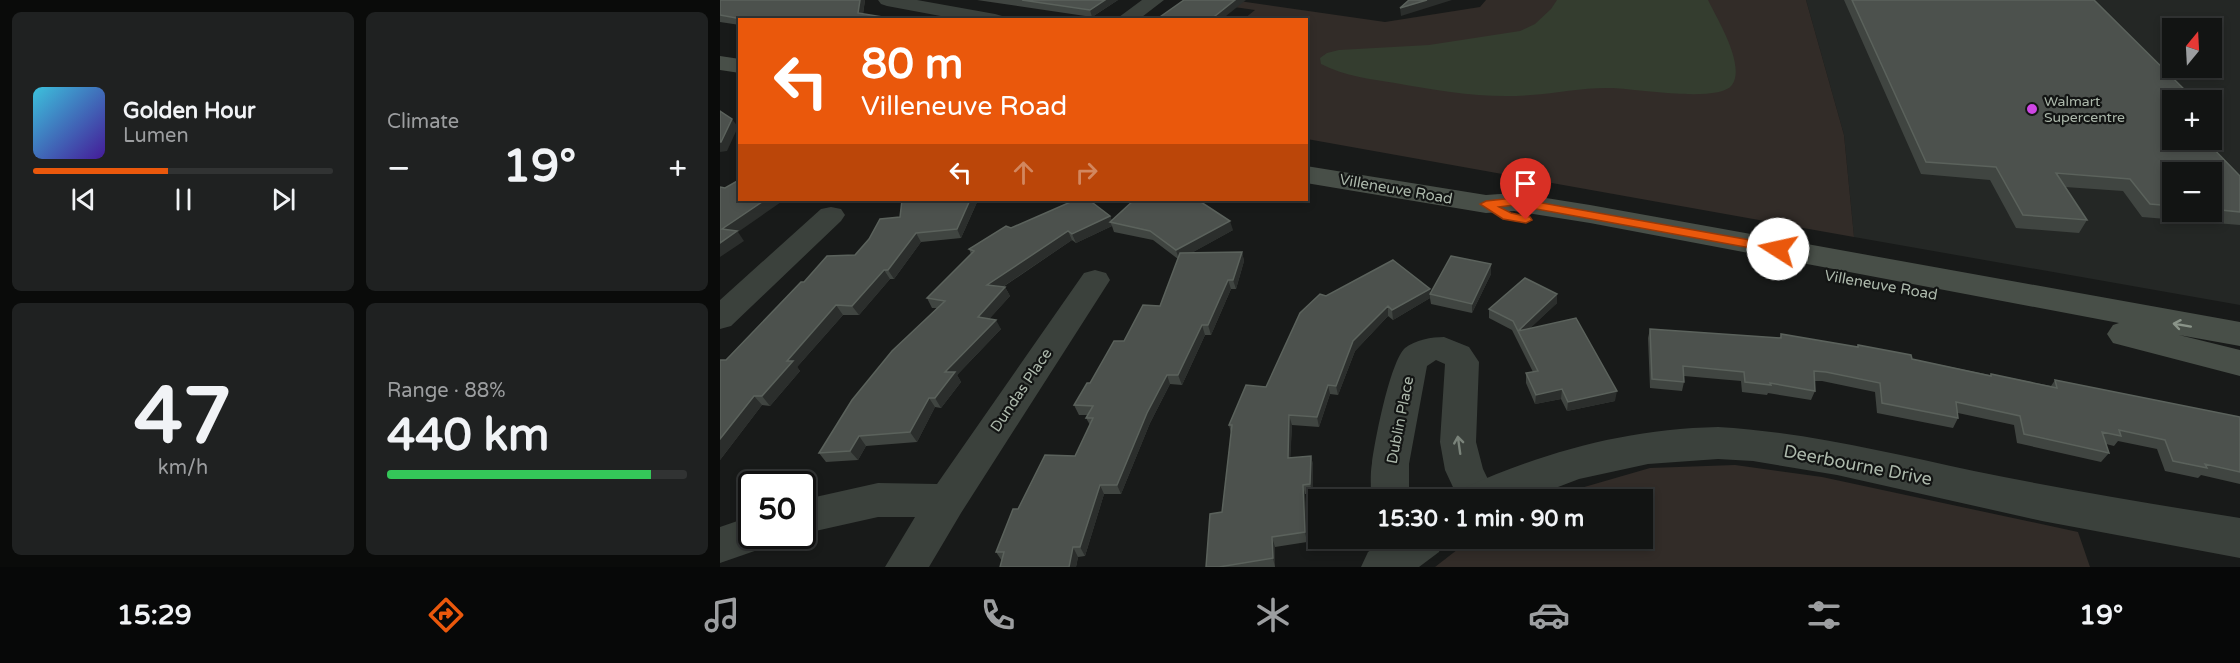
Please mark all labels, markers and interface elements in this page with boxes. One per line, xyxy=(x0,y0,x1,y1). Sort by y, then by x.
north arrow xyxy=(2162,18,2222,78)
map controls xyxy=(2162,18,2222,222)
text: 80 m xyxy=(861,39,963,90)
icon: left xyxy=(762,42,840,120)
text: Villeneuve Road xyxy=(861,90,1067,123)
button: + xyxy=(2162,90,2222,150)
place label: Walmart Supercentre xyxy=(2044,93,2125,126)
text: Golden Hour xyxy=(123,98,255,124)
marker: Walmart Supercentre xyxy=(2025,102,2039,116)
text: Climate xyxy=(387,110,459,134)
text: Lumen xyxy=(123,124,189,148)
text: 19° xyxy=(503,140,576,194)
text: − xyxy=(387,149,411,188)
text: + xyxy=(668,149,687,188)
icon: left xyxy=(944,156,977,189)
icon: ahead xyxy=(1007,156,1040,189)
icon: right xyxy=(1070,156,1103,189)
pin xyxy=(1500,158,1551,220)
button: − xyxy=(2162,162,2222,222)
icon: arrive xyxy=(1509,167,1542,200)
street label: Villeneuve Road xyxy=(1338,170,1454,208)
icon: previous xyxy=(67,183,100,216)
icon: pause xyxy=(167,183,200,216)
icon: next xyxy=(267,183,300,216)
position arrow xyxy=(1746,217,1810,281)
street label: Villeneuve Road xyxy=(1823,266,1939,304)
one-way arrow xyxy=(2173,319,2193,330)
street label: Dundas Place xyxy=(986,345,1056,435)
text: 47 xyxy=(134,370,232,464)
street label: Dublin Place xyxy=(1383,375,1417,465)
text: Range · 88% xyxy=(387,379,506,403)
text: 440 km xyxy=(387,409,549,463)
one-way arrow xyxy=(1454,436,1465,455)
street label: Deerbourne Drive xyxy=(1782,440,1934,490)
text: km/h xyxy=(158,456,208,480)
speed limit sign: 50 xyxy=(738,471,816,549)
text: 15:30 · 1 min · 90 m xyxy=(1377,506,1584,532)
icon: directions xyxy=(425,594,467,636)
icon: music xyxy=(701,594,743,636)
icon: phone xyxy=(977,594,1019,636)
icon: climate xyxy=(1252,594,1294,636)
icon: car xyxy=(1528,594,1570,636)
icon: filters xyxy=(1803,594,1845,636)
text: 15:29 xyxy=(117,599,192,632)
text: 19° xyxy=(2079,599,2123,632)

